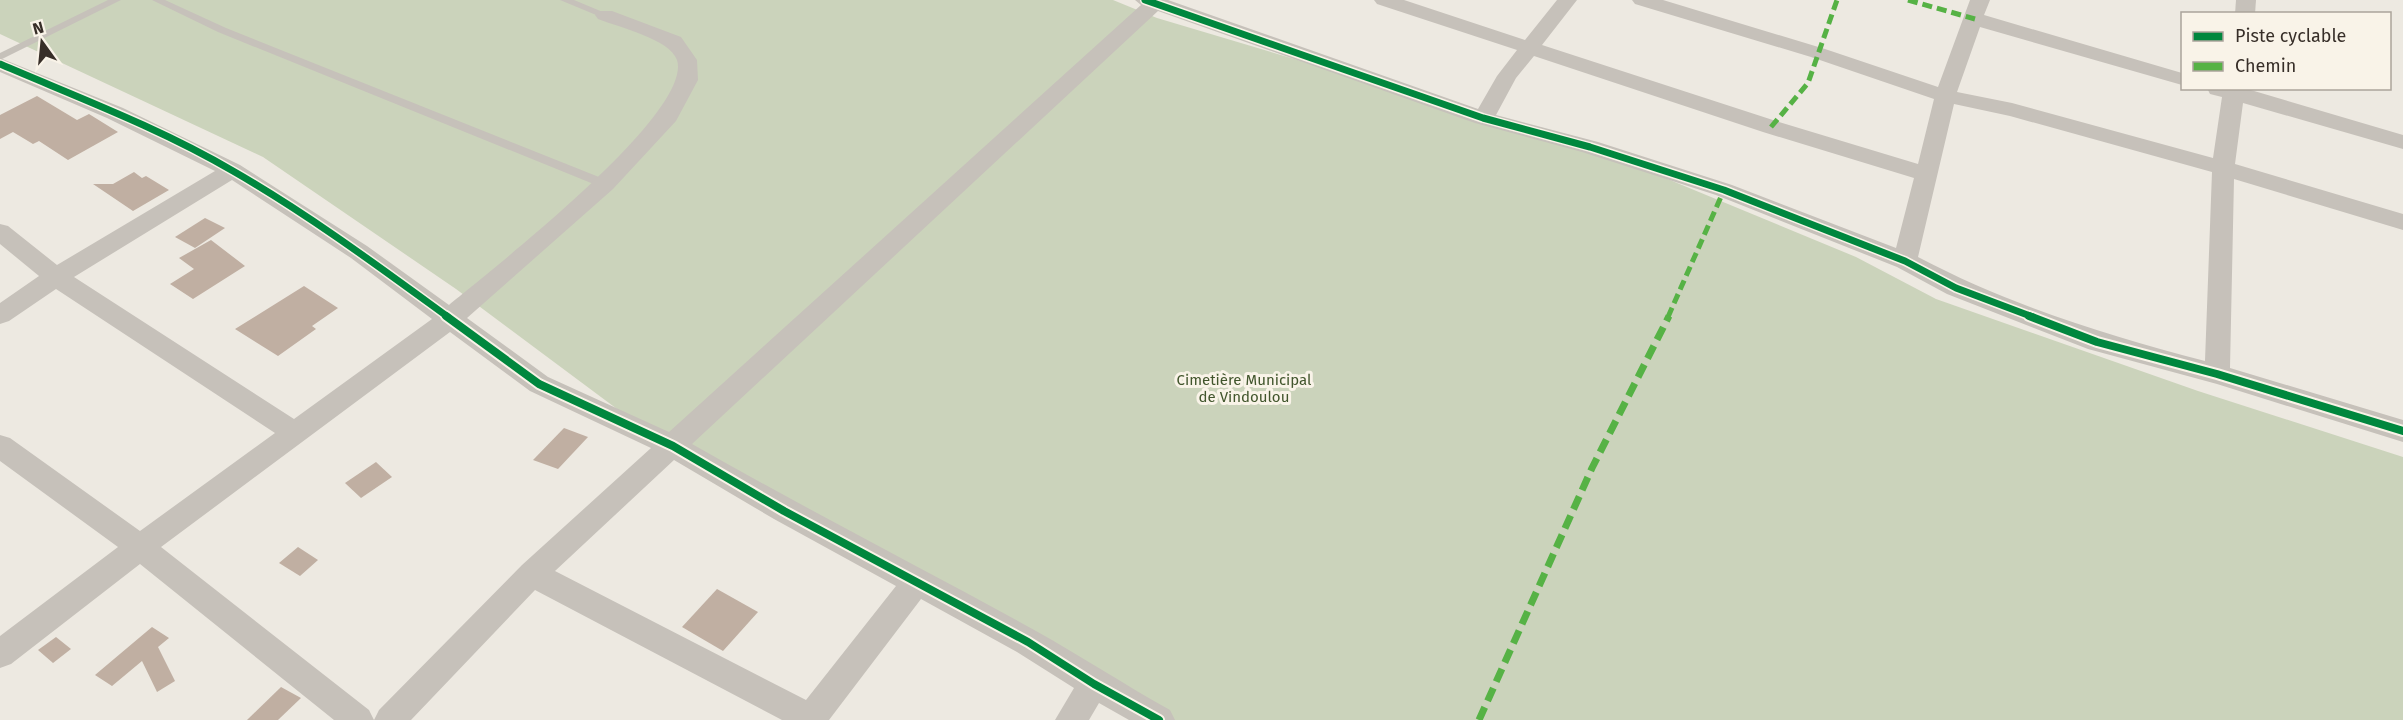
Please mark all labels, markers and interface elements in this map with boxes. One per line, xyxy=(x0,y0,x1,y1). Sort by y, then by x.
north arrow xyxy=(12,12,72,72)
legend xyxy=(2181,12,2391,90)
text: N xyxy=(31,17,46,39)
text: Piste cyclable xyxy=(2235,25,2346,47)
text: Chemin xyxy=(2235,55,2296,77)
park label: Cimetière Municipal de Vindoulou xyxy=(1177,371,1312,406)

